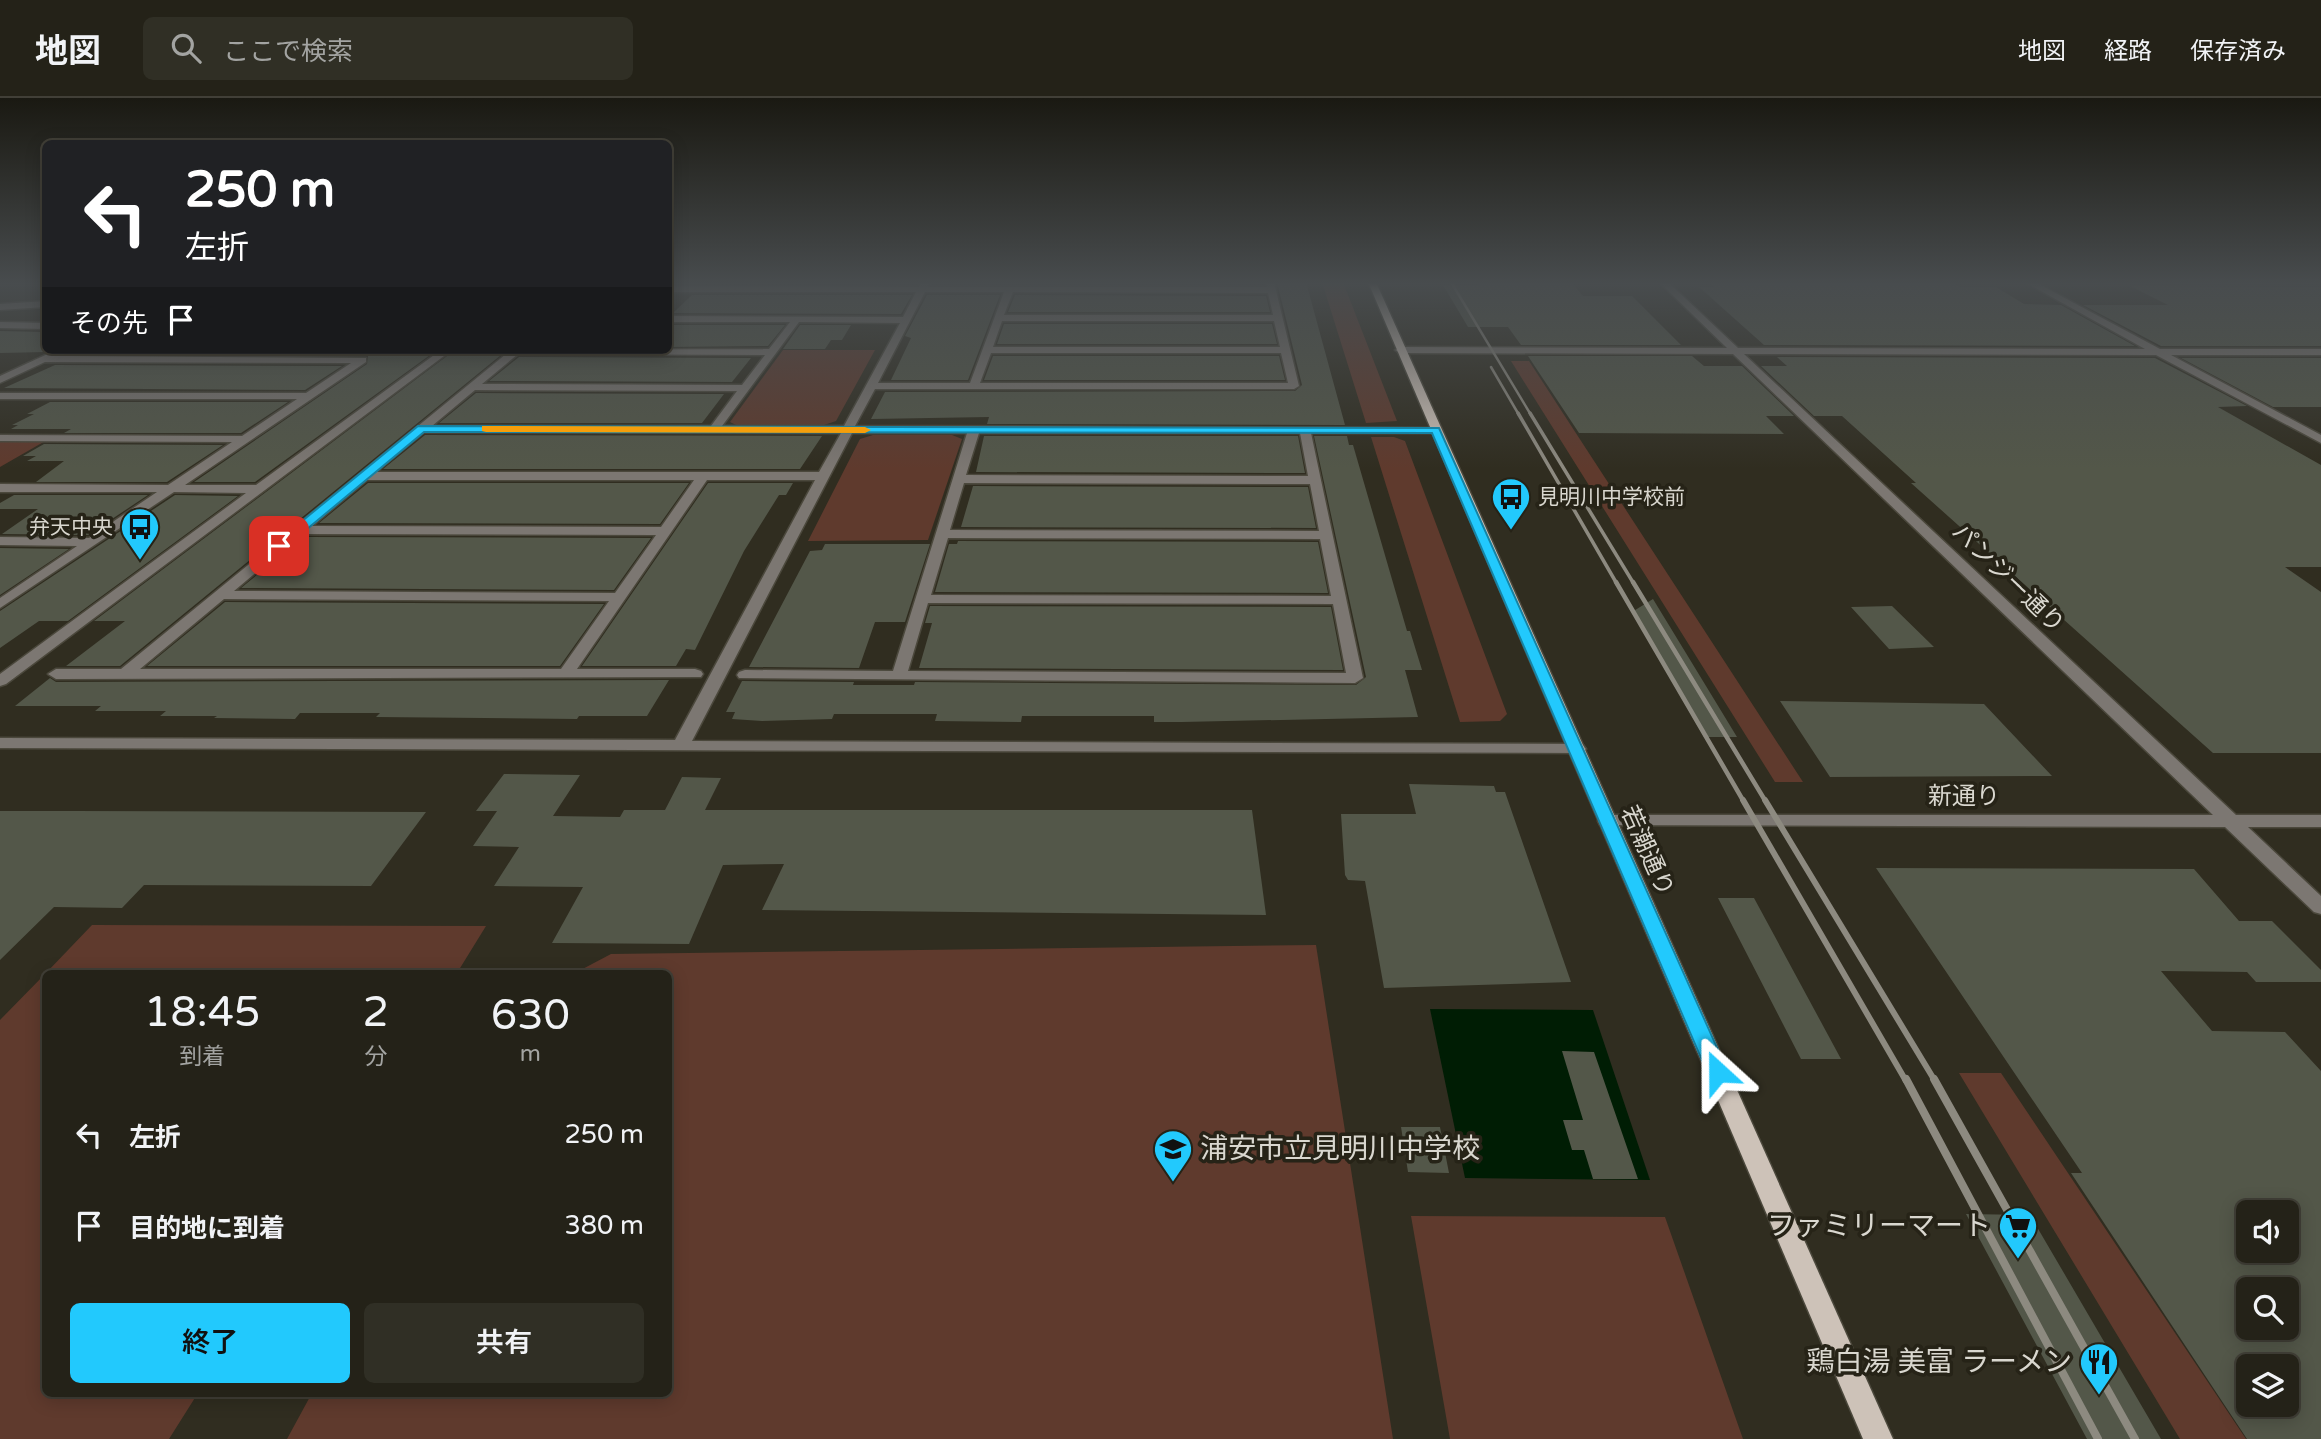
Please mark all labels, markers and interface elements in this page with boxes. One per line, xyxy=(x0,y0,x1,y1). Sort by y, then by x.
search box xyxy=(143,17,633,80)
icon: search xyxy=(167,29,205,67)
text: 地図 xyxy=(35,32,101,71)
text: ここで検索 xyxy=(223,36,353,67)
text: 地図 xyxy=(2018,37,2066,66)
text: 経路 xyxy=(2104,37,2152,66)
text: 保存済み xyxy=(2190,37,2286,66)
text: 250 m xyxy=(185,161,335,220)
icon: left xyxy=(70,168,161,259)
text: 左折 xyxy=(185,229,249,267)
icon: arrive xyxy=(162,301,200,339)
text: その先 xyxy=(70,308,148,339)
bus stop icon: 見明川中学校前 xyxy=(1490,476,1532,531)
place label: 見明川中学校前 xyxy=(1538,485,1685,510)
bus stop icon: 弁天中央 xyxy=(119,506,161,561)
place label: 弁天中央 xyxy=(29,515,113,540)
pin xyxy=(249,516,309,576)
street label: パンジー通り xyxy=(1946,517,2070,639)
icon: arrive xyxy=(260,527,298,565)
street label: 新通り xyxy=(1928,782,2000,811)
street label: 若潮通り xyxy=(1614,801,1680,901)
text: 18:45 xyxy=(144,987,260,1038)
text: 2 xyxy=(362,987,389,1038)
text: 630 xyxy=(491,990,570,1041)
position arrow xyxy=(1681,1035,1755,1109)
text: m xyxy=(520,1040,541,1068)
text: 到着 xyxy=(179,1043,225,1071)
text: 分 xyxy=(364,1043,387,1071)
icon: left xyxy=(70,1116,108,1154)
text: 250 m xyxy=(564,1119,644,1150)
text: 左折 xyxy=(129,1122,181,1153)
school or university icon: 浦安市立見明川中学校 xyxy=(1152,1128,1194,1183)
place label: 浦安市立見明川中学校 xyxy=(1200,1132,1480,1166)
map controls xyxy=(2236,1200,2299,1417)
button: sound xyxy=(2236,1200,2299,1263)
supermarket icon: ファミリーマート xyxy=(1997,1205,2039,1260)
icon: arrive xyxy=(70,1207,108,1245)
place label: ファミリーマート xyxy=(1767,1209,1991,1243)
text: 380 m xyxy=(564,1210,644,1241)
text: 目的地に到着 xyxy=(129,1213,285,1244)
button: search xyxy=(2236,1277,2299,1340)
button: 終了 xyxy=(70,1303,350,1383)
button: 共有 xyxy=(364,1303,644,1383)
restaurant icon: 鶏白湯 美富 ラーメン xyxy=(2078,1341,2120,1396)
place label: 鶏白湯 美富 ラーメン xyxy=(1807,1345,2072,1379)
button: layers xyxy=(2236,1354,2299,1417)

